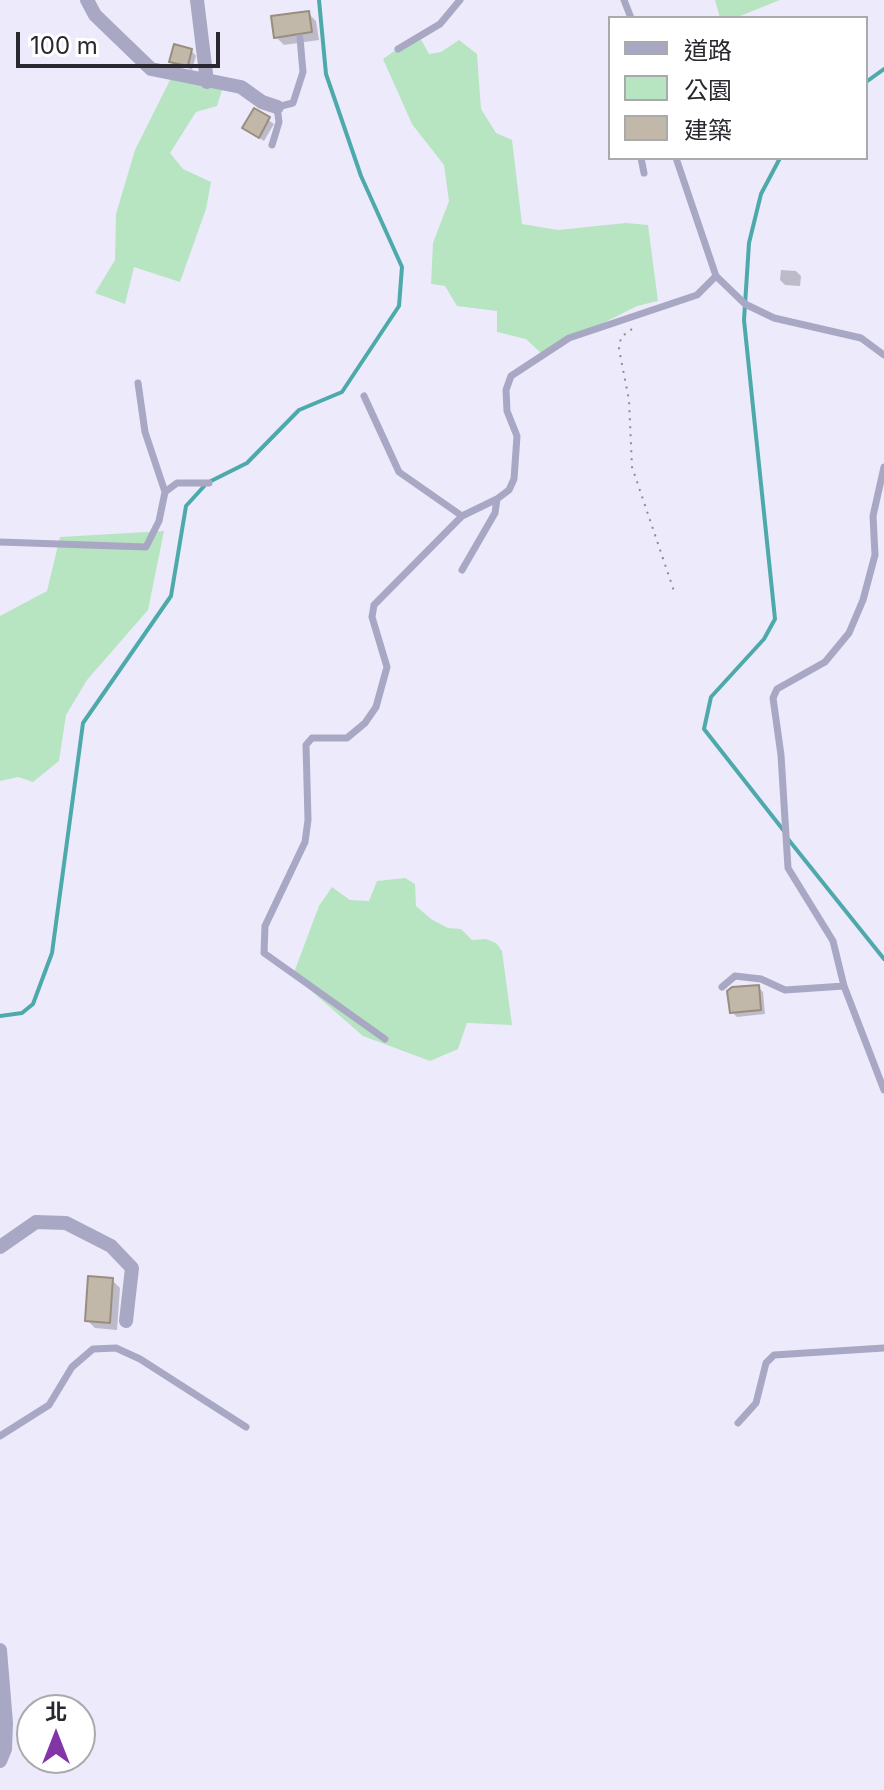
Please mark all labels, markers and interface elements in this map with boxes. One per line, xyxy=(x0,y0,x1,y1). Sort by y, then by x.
scale bar xyxy=(20,16,224,66)
legend xyxy=(608,16,868,160)
text: 100 m xyxy=(30,31,98,60)
text: 道路 xyxy=(684,36,732,65)
text: 公園 xyxy=(684,76,732,105)
text: 建築 xyxy=(684,116,732,145)
north arrow xyxy=(16,1694,96,1774)
text: 北 xyxy=(45,1699,67,1725)

